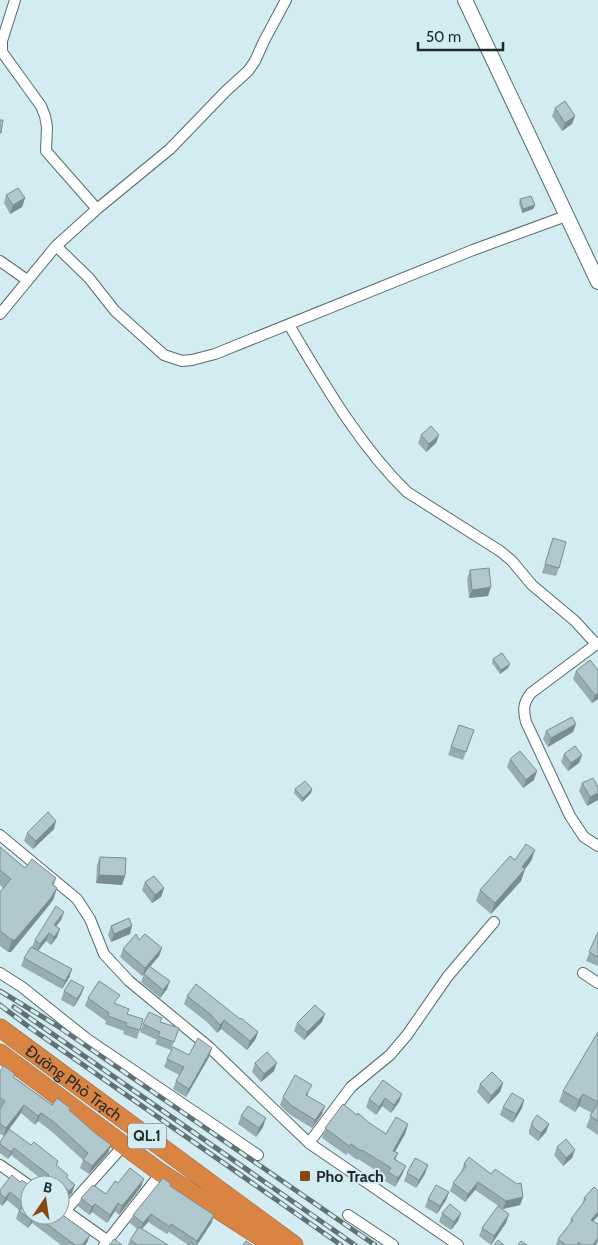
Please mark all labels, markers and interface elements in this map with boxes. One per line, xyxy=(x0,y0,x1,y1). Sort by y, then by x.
scale bar xyxy=(418,20,503,52)
text: 50 m xyxy=(426,28,461,46)
street label: Đường Phò Trạch xyxy=(22,1041,126,1125)
road number: QL.1 xyxy=(128,1124,166,1148)
place label: Pho Trach xyxy=(316,1167,384,1186)
marker: Pho Trach xyxy=(298,1169,312,1183)
north arrow xyxy=(20,1175,70,1225)
text: B xyxy=(42,1178,54,1197)

